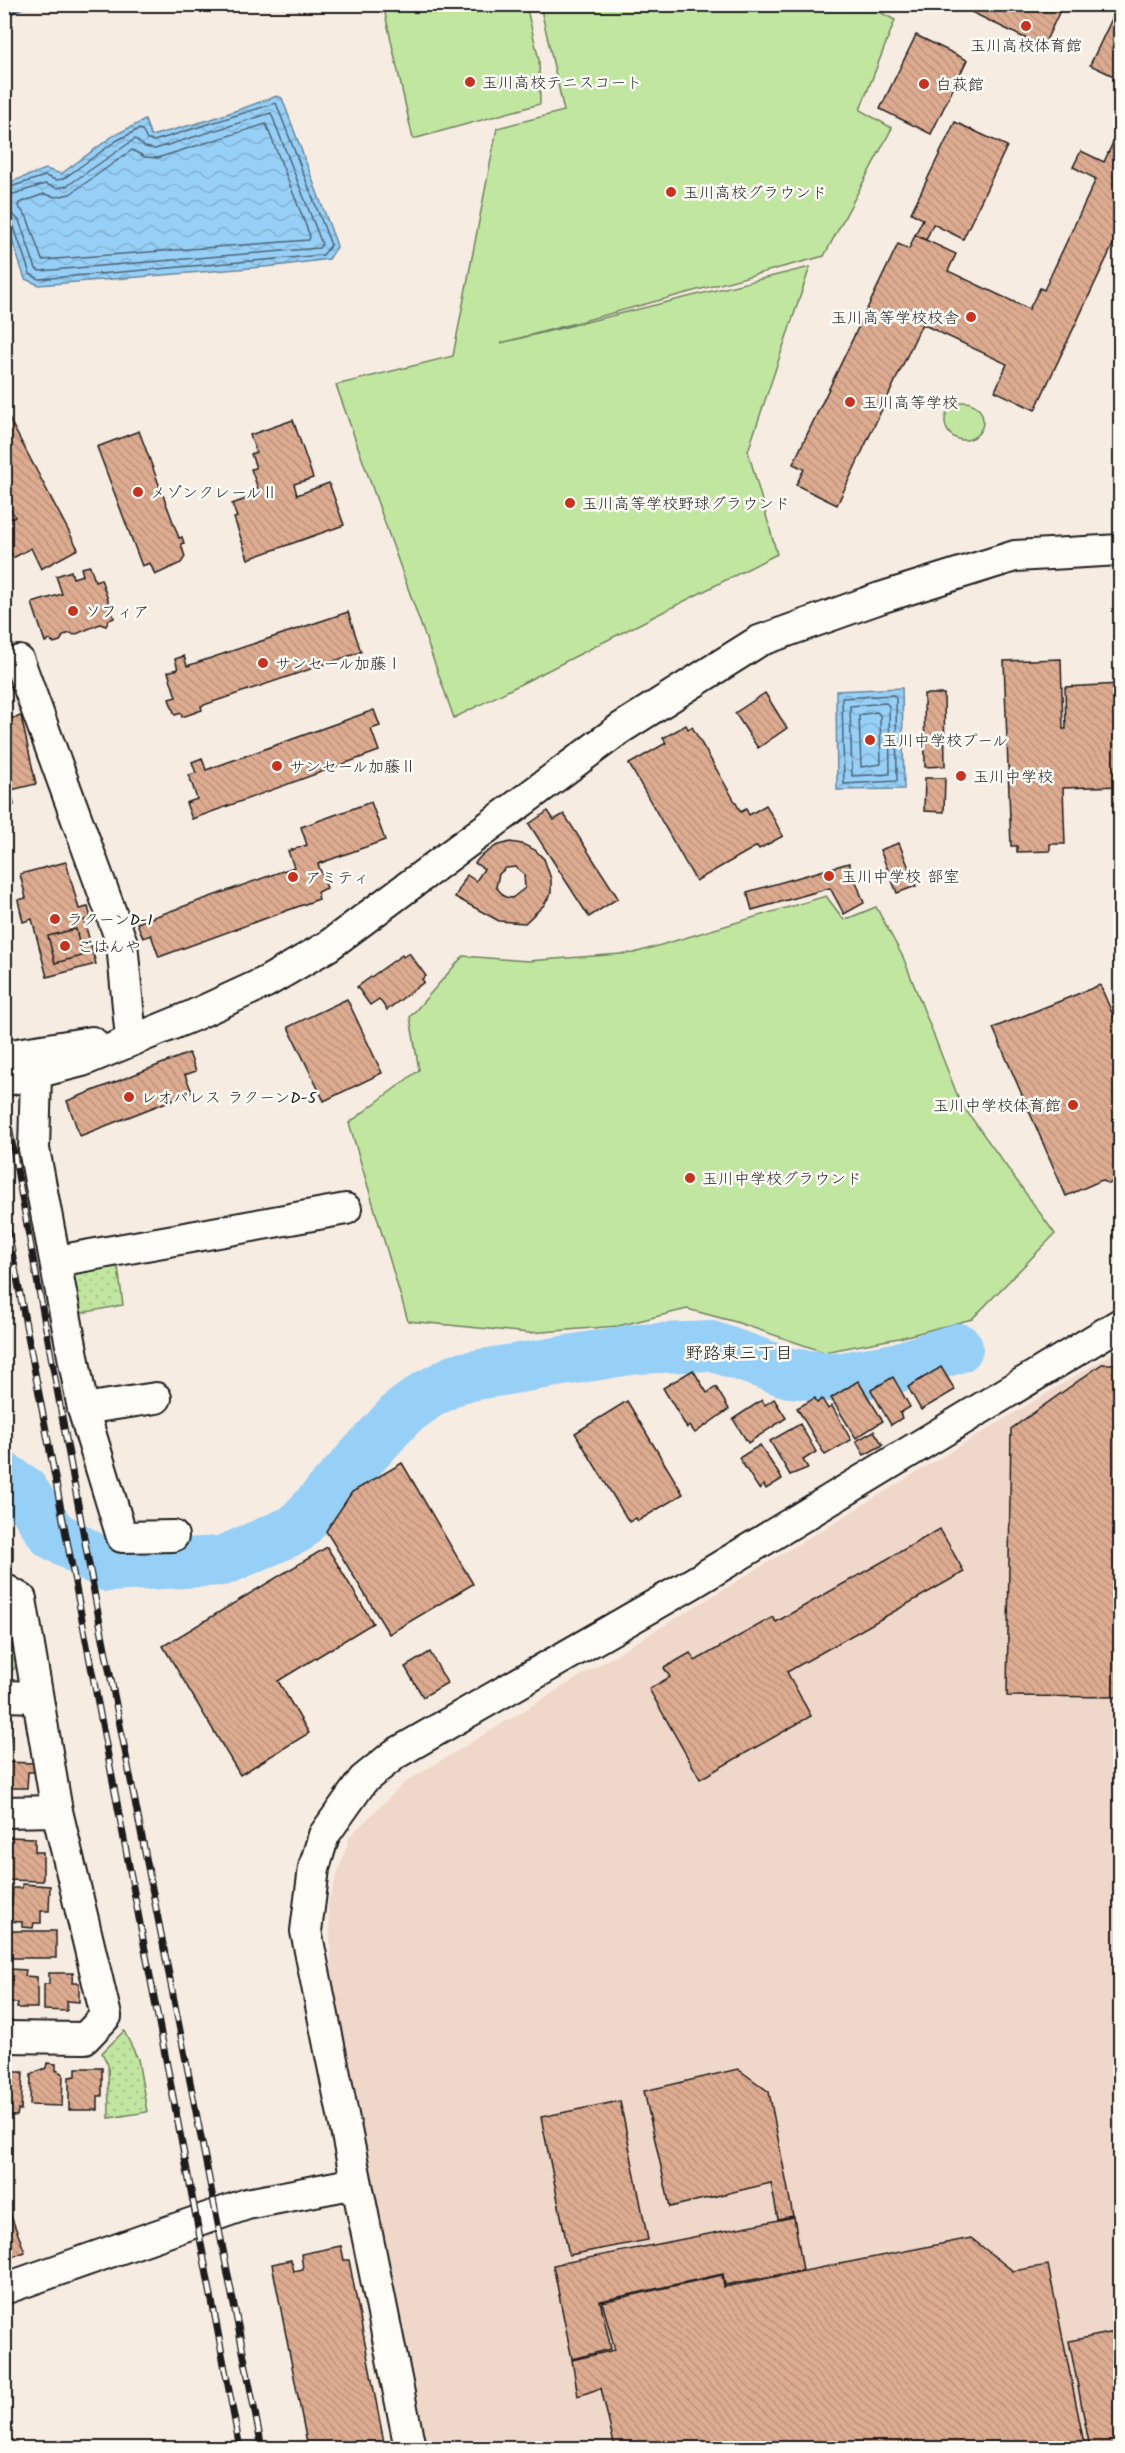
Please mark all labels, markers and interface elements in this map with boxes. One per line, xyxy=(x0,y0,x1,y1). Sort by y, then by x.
marker: 玉川高校体育館 xyxy=(1019,19,1033,33)
place label: 玉川高校体育館 xyxy=(970,34,1082,59)
place label: 玉川高校テニスコート xyxy=(482,71,642,96)
place label: 白萩館 xyxy=(936,73,984,98)
marker: 玉川高校テニスコート xyxy=(463,75,477,89)
marker: 白萩館 xyxy=(917,77,931,91)
place label: 玉川高校グラウンド xyxy=(683,181,827,206)
marker: 玉川高校グラウンド xyxy=(664,185,678,199)
place label: 玉川高等学校校舎 xyxy=(831,306,959,331)
marker: 玉川高等学校校舎 xyxy=(964,310,978,324)
place label: 玉川高等学校 xyxy=(862,391,958,416)
marker: 玉川高等学校 xyxy=(843,395,857,409)
place label: メゾンクレールⅡ xyxy=(150,481,278,506)
marker: メゾンクレールⅡ xyxy=(131,485,145,499)
place label: 玉川高等学校野球グラウンド xyxy=(582,492,790,517)
marker: 玉川高等学校野球グラウンド xyxy=(563,496,577,510)
place label: ソフィア xyxy=(85,600,149,625)
marker: ソフィア xyxy=(66,604,80,618)
place label: サンセール加藤Ⅰ xyxy=(275,652,402,677)
marker: サンセール加藤Ⅰ xyxy=(256,656,270,670)
place label: 玉川中学校プール xyxy=(882,729,1008,754)
marker: 玉川中学校プール xyxy=(863,733,877,747)
place label: サンセール加藤Ⅱ xyxy=(289,755,416,780)
marker: サンセール加藤Ⅱ xyxy=(270,759,284,773)
place label: 玉川中学校 xyxy=(973,765,1053,790)
marker: 玉川中学校 xyxy=(954,769,968,783)
place label: 玉川中学校 部室 xyxy=(841,865,959,890)
place label: アミティ xyxy=(305,866,369,891)
marker: 玉川中学校 部室 xyxy=(822,869,836,883)
marker: アミティ xyxy=(286,870,300,884)
place label: ラクーンD-1 xyxy=(67,908,152,933)
marker: ラクーンD-1 xyxy=(48,912,62,926)
place label: ごはんや xyxy=(77,935,141,960)
marker: ごはんや xyxy=(58,939,72,953)
place label: レオパレス ラクーンD-5 xyxy=(141,1086,318,1111)
marker: レオパレス ラクーンD-5 xyxy=(122,1090,136,1104)
place label: 玉川中学校体育館 xyxy=(933,1094,1061,1119)
marker: 玉川中学校体育館 xyxy=(1066,1098,1080,1112)
place label: 玉川中学校グラウンド xyxy=(702,1167,862,1192)
marker: 玉川中学校グラウンド xyxy=(683,1171,697,1185)
district label: 野路東三丁目 xyxy=(685,1340,793,1369)

